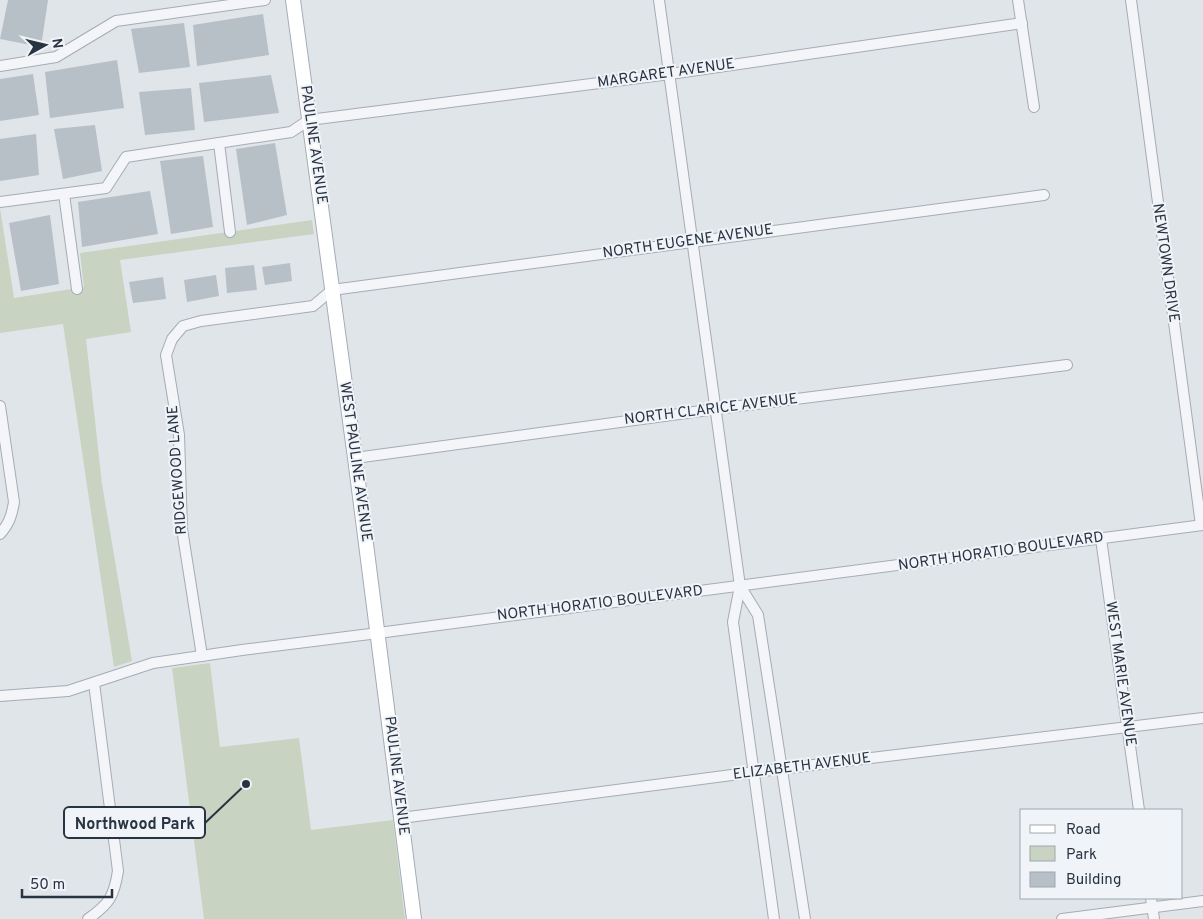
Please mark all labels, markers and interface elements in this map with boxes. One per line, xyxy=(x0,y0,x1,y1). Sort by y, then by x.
north arrow xyxy=(20,20,70,70)
text: N xyxy=(47,37,66,50)
street label: MARGARET AVENUE xyxy=(596,55,736,93)
street label: PAULINE AVENUE xyxy=(295,84,331,206)
street label: NEWTOWN DRIVE xyxy=(1147,202,1183,324)
street label: NORTH EUGENE AVENUE xyxy=(602,221,774,263)
street label: WEST PAULINE AVENUE xyxy=(334,381,376,543)
street label: NORTH CLARICE AVENUE xyxy=(623,390,799,430)
street label: RIDGEWOOD LANE xyxy=(164,405,192,535)
street label: NORTH HORATIO BOULEVARD xyxy=(897,528,1105,576)
street label: NORTH HORATIO BOULEVARD xyxy=(496,582,704,626)
street label: WEST MARIE AVENUE xyxy=(1100,600,1140,748)
street label: PAULINE AVENUE xyxy=(379,715,413,837)
street label: ELIZABETH AVENUE xyxy=(732,749,872,785)
callout: Northwood Park xyxy=(64,807,205,838)
legend xyxy=(1020,809,1183,899)
text: Northwood Park xyxy=(75,815,195,835)
text: Road xyxy=(1066,821,1101,840)
text: Park xyxy=(1066,846,1097,865)
scale bar xyxy=(22,866,112,898)
text: Building xyxy=(1066,871,1121,890)
text: 50 m xyxy=(30,876,65,895)

